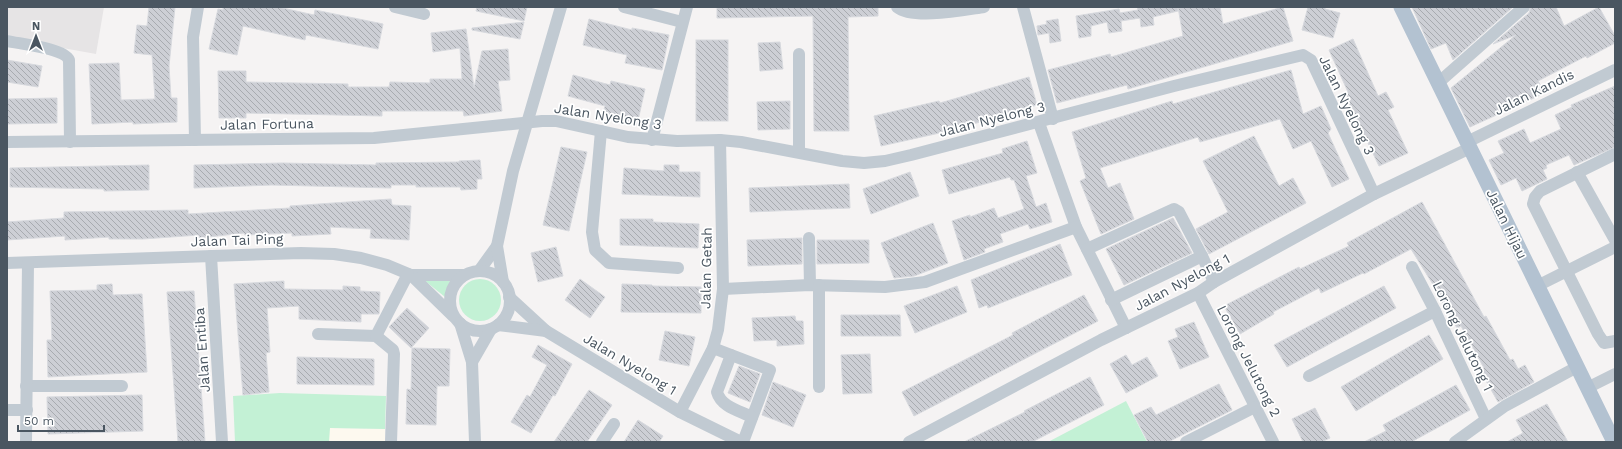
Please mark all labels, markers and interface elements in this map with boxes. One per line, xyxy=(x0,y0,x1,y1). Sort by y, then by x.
north arrow xyxy=(16,16,56,56)
text: N xyxy=(32,20,40,33)
street label: Jalan Nyelong 3 xyxy=(1316,53,1378,157)
street label: Jalan Kandis xyxy=(1492,66,1576,118)
street label: Jalan Nyelong 3 xyxy=(937,98,1047,140)
street label: Jalan Nyelong 3 xyxy=(553,100,663,132)
street label: Jalan Fortuna xyxy=(220,115,314,133)
street label: Jalan Hijau xyxy=(1483,187,1531,261)
street label: Jalan Getah xyxy=(697,227,715,309)
street label: Jalan Tai Ping xyxy=(190,230,284,250)
street label: Jalan Nyelong 1 xyxy=(1132,250,1232,314)
street label: Lorong Jelutong 1 xyxy=(1429,278,1497,394)
street label: Lorong Jelutong 2 xyxy=(1214,303,1284,419)
street label: Jalan Entiba xyxy=(191,307,213,393)
street label: Jalan Nyelong 1 xyxy=(581,330,679,398)
scale bar xyxy=(18,407,104,433)
text: 50 m xyxy=(24,414,54,428)

